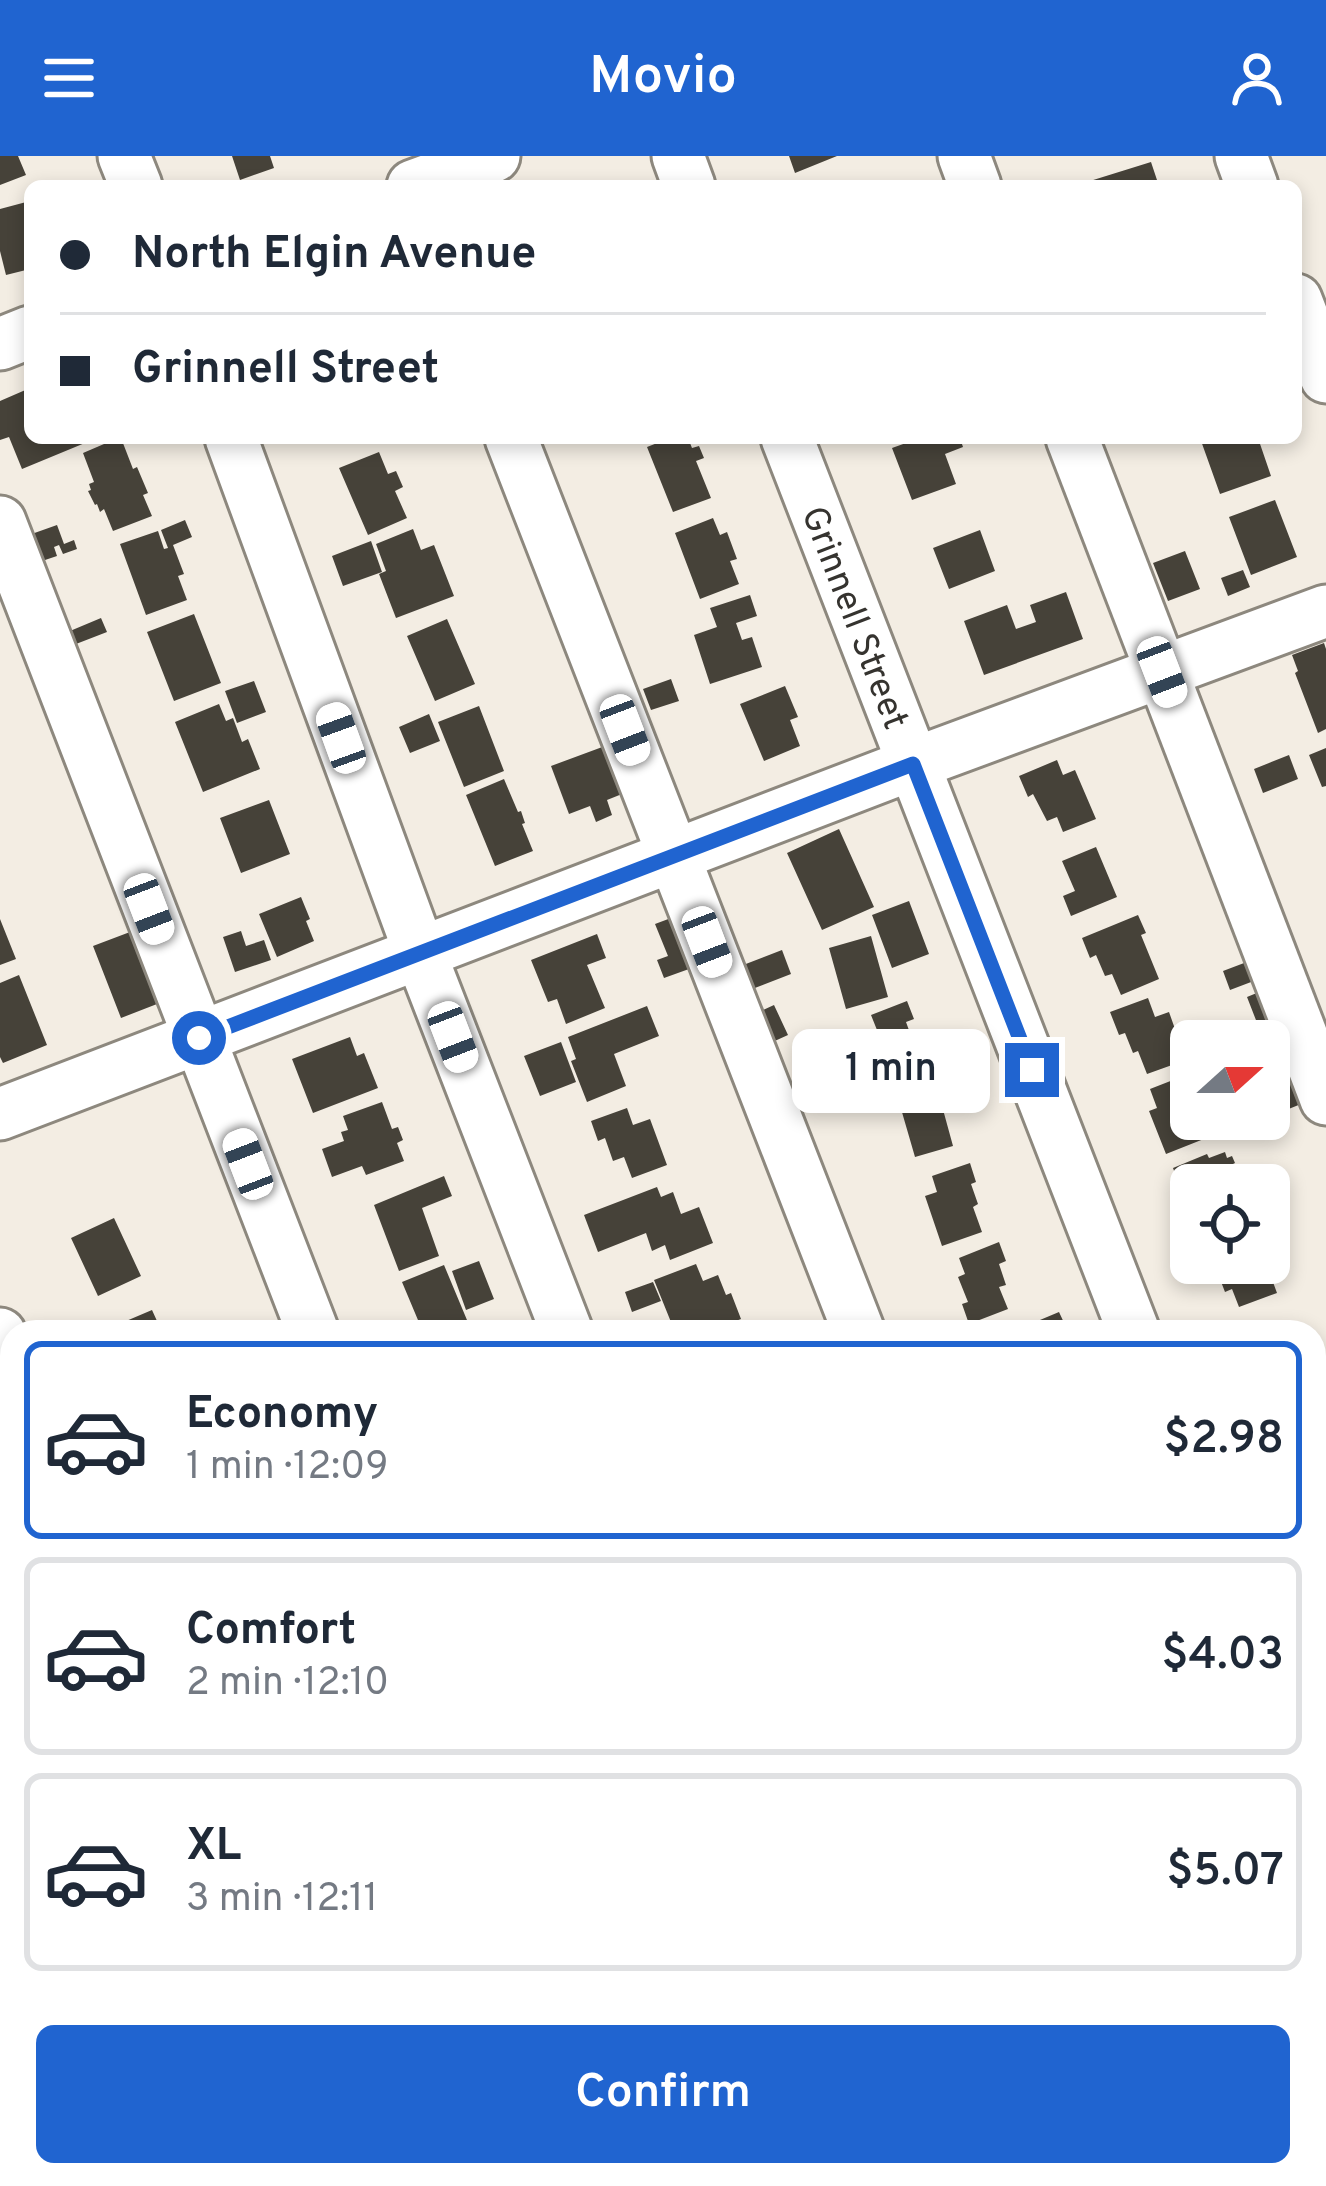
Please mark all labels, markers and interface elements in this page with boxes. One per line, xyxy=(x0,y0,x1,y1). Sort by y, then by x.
text: Movio xyxy=(589,44,737,113)
icon: menu xyxy=(36,45,102,111)
icon: person xyxy=(1224,45,1290,111)
text: North Elgin Avenue xyxy=(132,227,536,284)
text: Grinnell Street xyxy=(132,342,439,399)
street label: Grinnell Street xyxy=(789,500,917,736)
car xyxy=(1132,632,1192,712)
car xyxy=(595,690,655,770)
car xyxy=(312,698,370,778)
car xyxy=(119,869,179,949)
car xyxy=(677,902,737,982)
car xyxy=(423,997,483,1077)
route start xyxy=(172,1011,226,1065)
north arrow xyxy=(1170,1020,1290,1140)
map controls xyxy=(1170,1020,1290,1284)
callout: 1 min xyxy=(792,1028,990,1112)
route end xyxy=(1005,1043,1059,1097)
text: 1 min xyxy=(845,1046,937,1095)
car xyxy=(218,1124,278,1204)
button: locate xyxy=(1170,1164,1290,1284)
icon: car xyxy=(42,1386,150,1494)
text: Economy xyxy=(186,1387,378,1444)
text: $2.98 xyxy=(1163,1412,1284,1469)
text: 1 min · 12:09 xyxy=(186,1444,388,1493)
icon: car xyxy=(42,1602,150,1710)
text: Comfort xyxy=(186,1603,356,1660)
text: $4.03 xyxy=(1162,1628,1284,1685)
text: 2 min · 12:10 xyxy=(186,1660,389,1709)
icon: car xyxy=(42,1818,150,1926)
text: XL xyxy=(186,1819,241,1876)
text: $5.07 xyxy=(1167,1844,1284,1901)
text: 3 min · 12:11 xyxy=(186,1876,378,1925)
button: Confirm xyxy=(36,2025,1290,2163)

